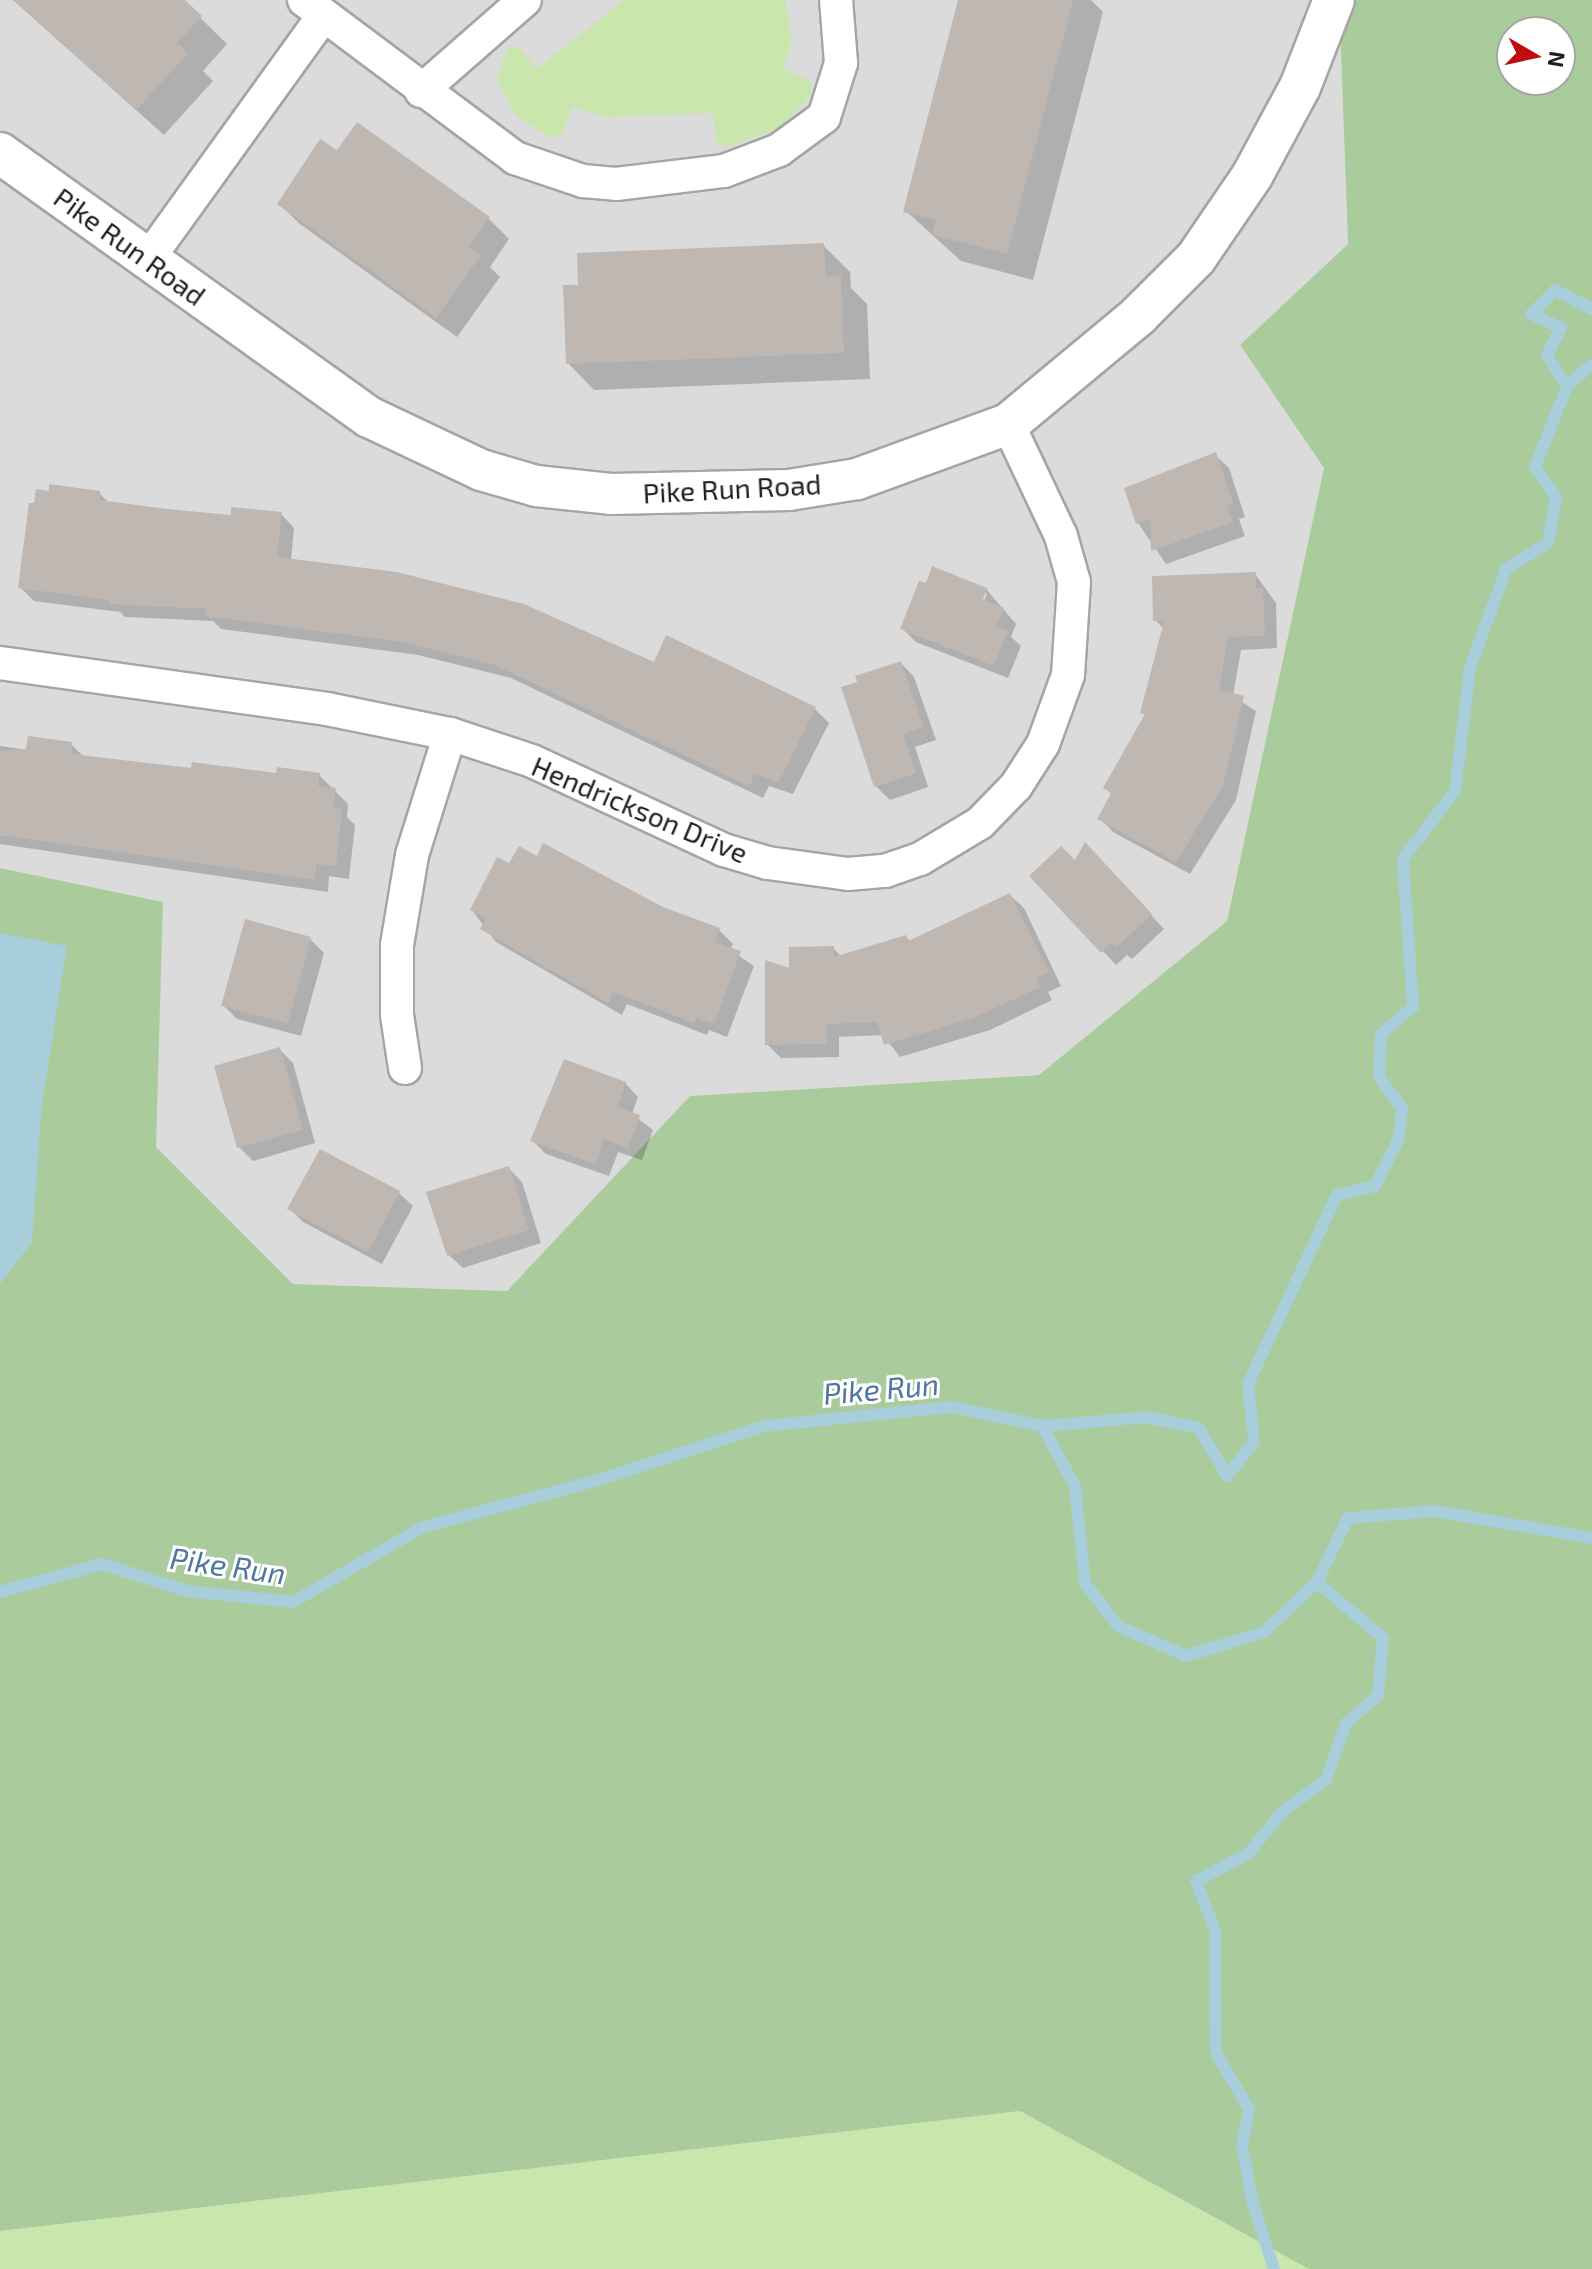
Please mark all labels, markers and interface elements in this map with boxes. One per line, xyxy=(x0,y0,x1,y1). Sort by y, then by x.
north arrow xyxy=(1496,16,1576,96)
text: N xyxy=(1544,50,1572,69)
street label: Pike Run Road xyxy=(48,180,212,312)
street label: Pike Run Road xyxy=(642,467,822,509)
street label: Hendrickson Drive xyxy=(527,748,753,870)
water label: Pike Run xyxy=(822,1365,940,1411)
water label: Pike Run xyxy=(168,1539,288,1591)

